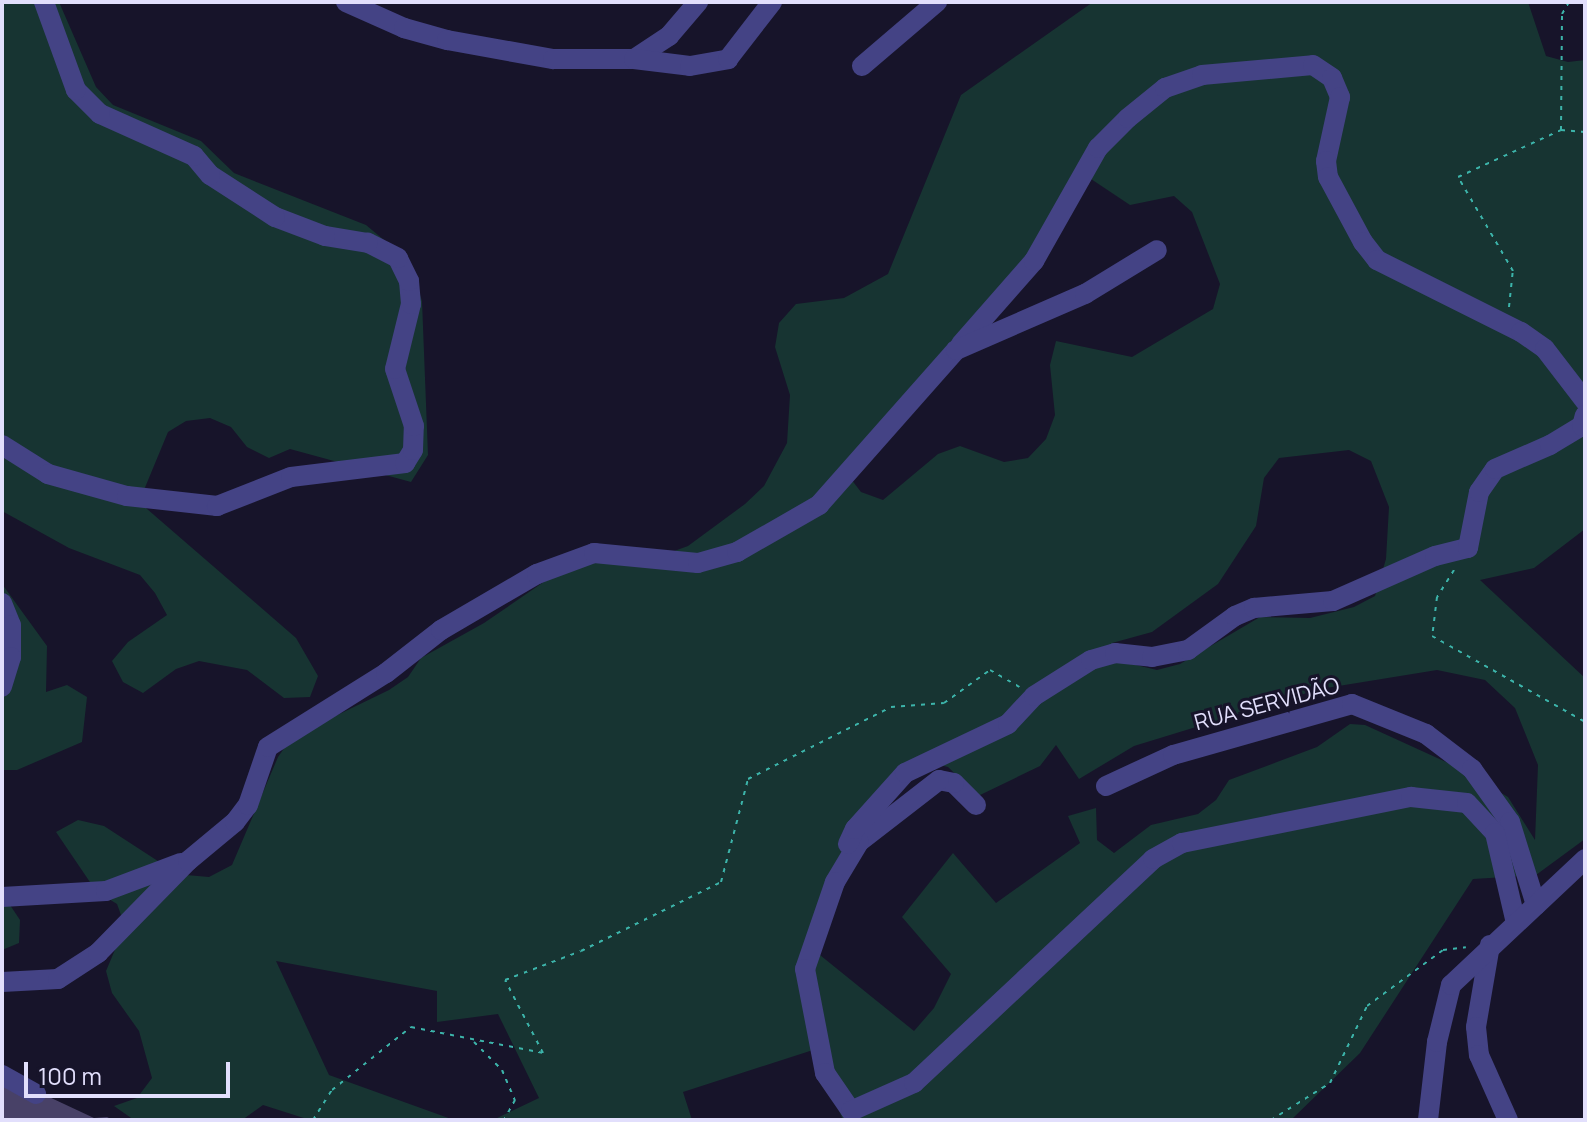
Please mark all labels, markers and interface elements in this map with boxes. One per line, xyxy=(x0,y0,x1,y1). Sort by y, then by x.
street label: RUA SERVIDÃO xyxy=(1192,672,1342,736)
scale bar xyxy=(28,1046,234,1096)
text: 100 m xyxy=(38,1059,102,1092)

